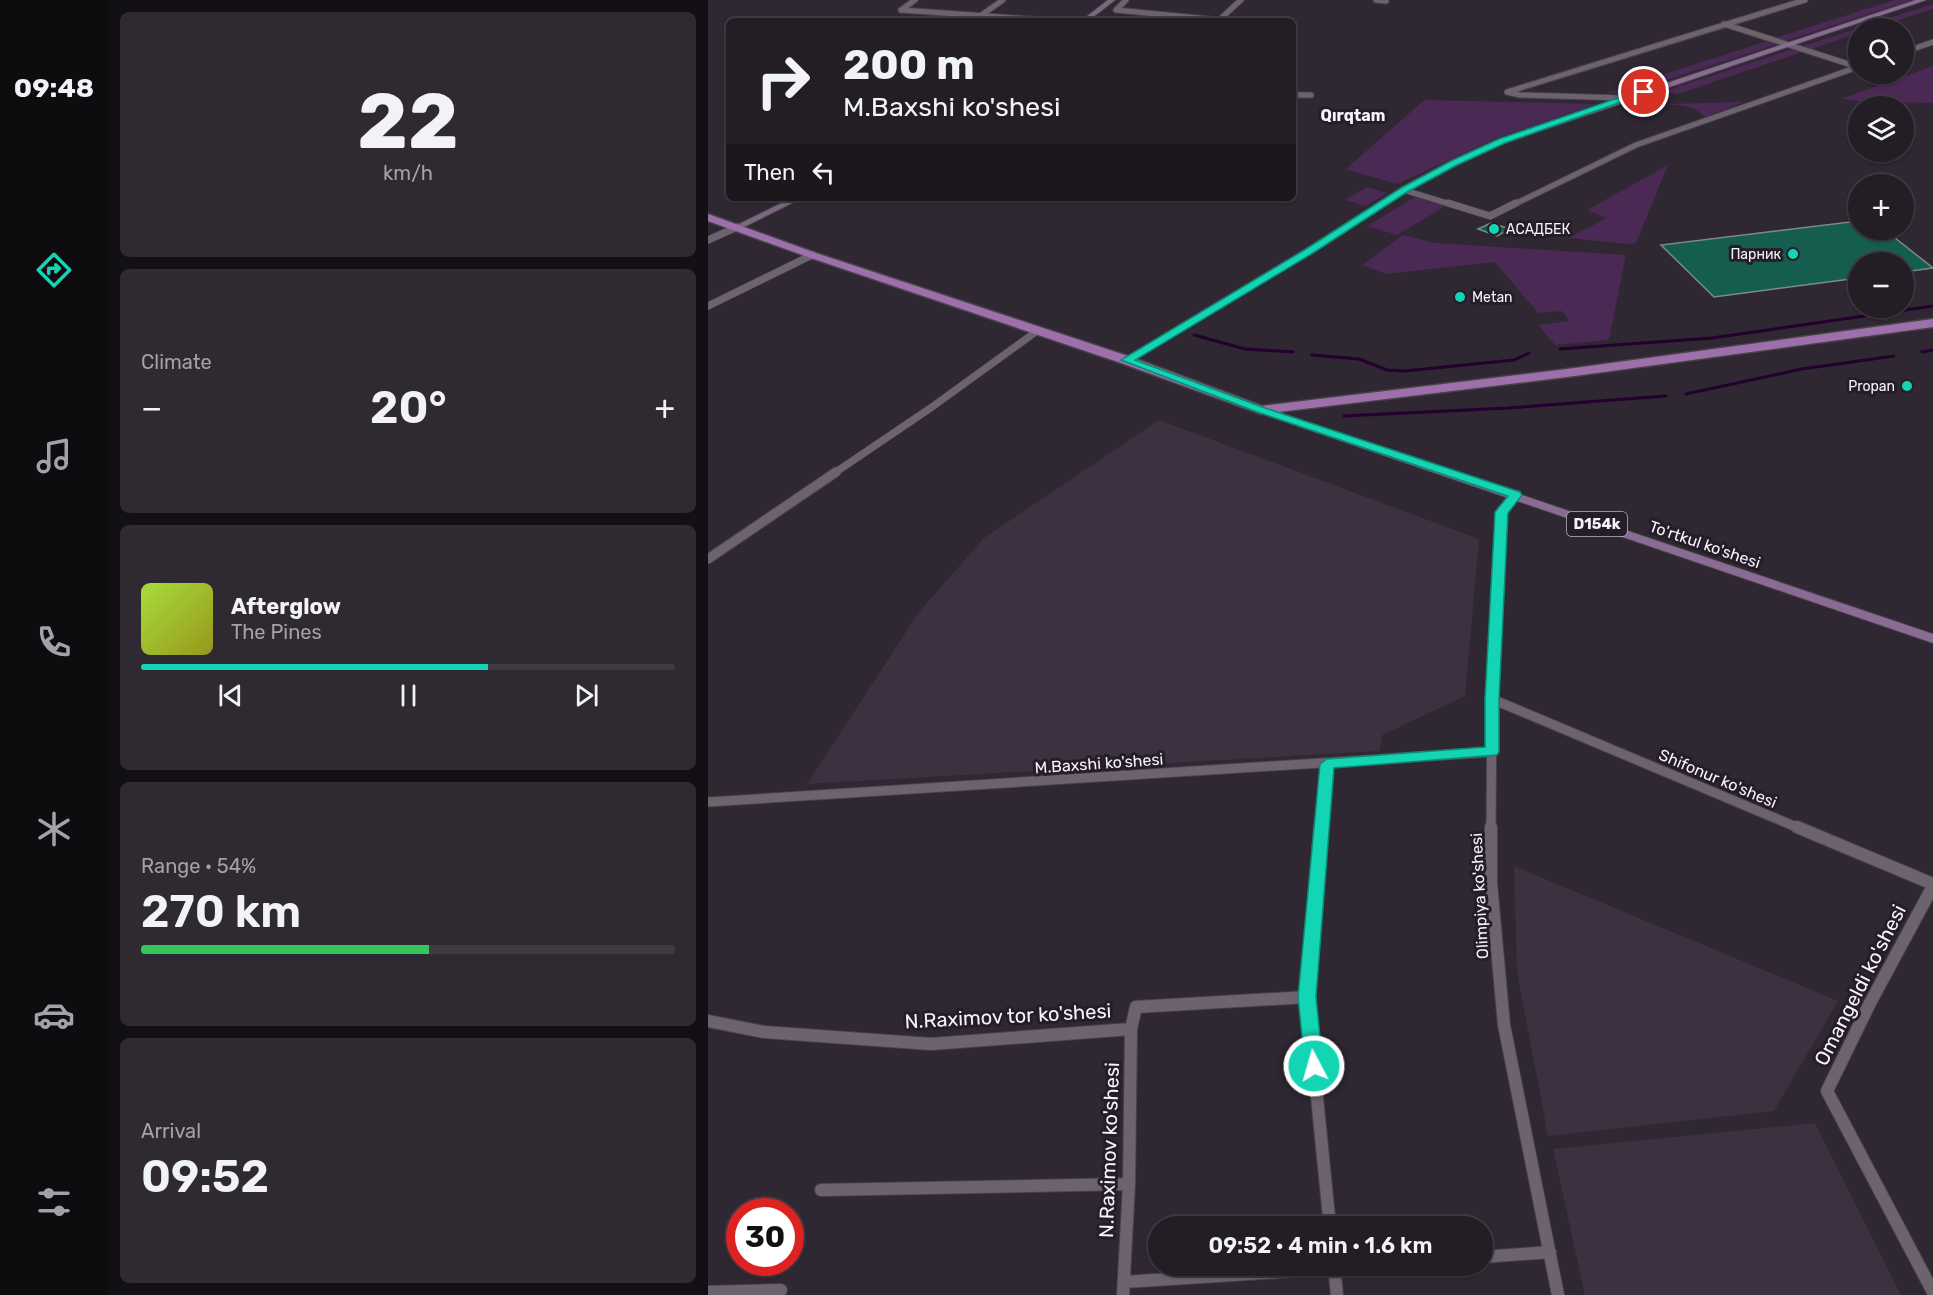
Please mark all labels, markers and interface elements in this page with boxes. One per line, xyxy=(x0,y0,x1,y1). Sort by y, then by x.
map controls xyxy=(1848,18,1914,318)
button: search xyxy=(1848,18,1914,84)
text: 200 m xyxy=(843,40,975,90)
icon: right xyxy=(744,42,822,120)
pin xyxy=(1618,66,1669,117)
text: 09:48 xyxy=(14,72,94,104)
text: 22 xyxy=(357,75,459,168)
icon: arrive xyxy=(1627,75,1660,108)
text: M.Baxshi ko'shesi xyxy=(843,91,1061,123)
button: layers xyxy=(1848,96,1914,162)
district label: Qırqtam xyxy=(1321,106,1385,125)
icon: left xyxy=(807,156,840,189)
text: Then xyxy=(744,159,795,186)
text: km/h xyxy=(383,161,433,185)
button: + xyxy=(1848,174,1914,240)
place label: АСАДБЕК xyxy=(1506,221,1570,238)
marker: АСАДБЕК xyxy=(1487,222,1501,236)
place label: Парник xyxy=(1730,246,1781,263)
marker: Парник xyxy=(1786,247,1800,261)
icon: directions xyxy=(33,249,75,291)
button: − xyxy=(1848,252,1914,318)
place label: Metan xyxy=(1472,289,1513,306)
marker: Metan xyxy=(1453,290,1467,304)
text: Climate xyxy=(141,350,212,374)
place label: Propan xyxy=(1848,378,1895,395)
marker: Propan xyxy=(1900,379,1914,393)
text: 20° xyxy=(370,381,447,434)
text: − xyxy=(141,388,162,427)
text: + xyxy=(654,388,675,427)
icon: music xyxy=(33,435,75,477)
road number: D154k xyxy=(1567,512,1627,536)
street label: To'rtkul ko'shesi xyxy=(1647,517,1763,572)
text: Afterglow xyxy=(231,593,341,620)
text: The Pines xyxy=(231,620,322,644)
icon: phone xyxy=(33,621,75,663)
icon: previous xyxy=(214,679,247,712)
icon: pause xyxy=(392,679,425,712)
icon: next xyxy=(570,679,603,712)
street label: Shifonur ko'shesi xyxy=(1656,745,1780,812)
street label: M.Baxshi ko'shesi xyxy=(1034,750,1164,777)
icon: climate xyxy=(33,808,75,850)
street label: Olimpiya ko'shesi xyxy=(1467,833,1492,959)
text: Range · 54% xyxy=(141,854,256,878)
text: 270 km xyxy=(141,885,301,938)
street label: Omangeldi ko'shesi xyxy=(1809,901,1911,1069)
icon: car xyxy=(33,994,75,1036)
street label: N.Raximov tor ko'shesi xyxy=(904,999,1112,1033)
position arrow xyxy=(1282,1034,1346,1098)
street label: N.Raximov ko'shesi xyxy=(1094,1062,1124,1238)
text: Arrival xyxy=(141,1119,201,1143)
text: 09:52 xyxy=(141,1150,269,1203)
icon: filters xyxy=(33,1181,75,1223)
speed limit sign: 30 xyxy=(726,1198,804,1276)
text: 09:52 · 4 min · 1.6 km xyxy=(1209,1232,1432,1259)

